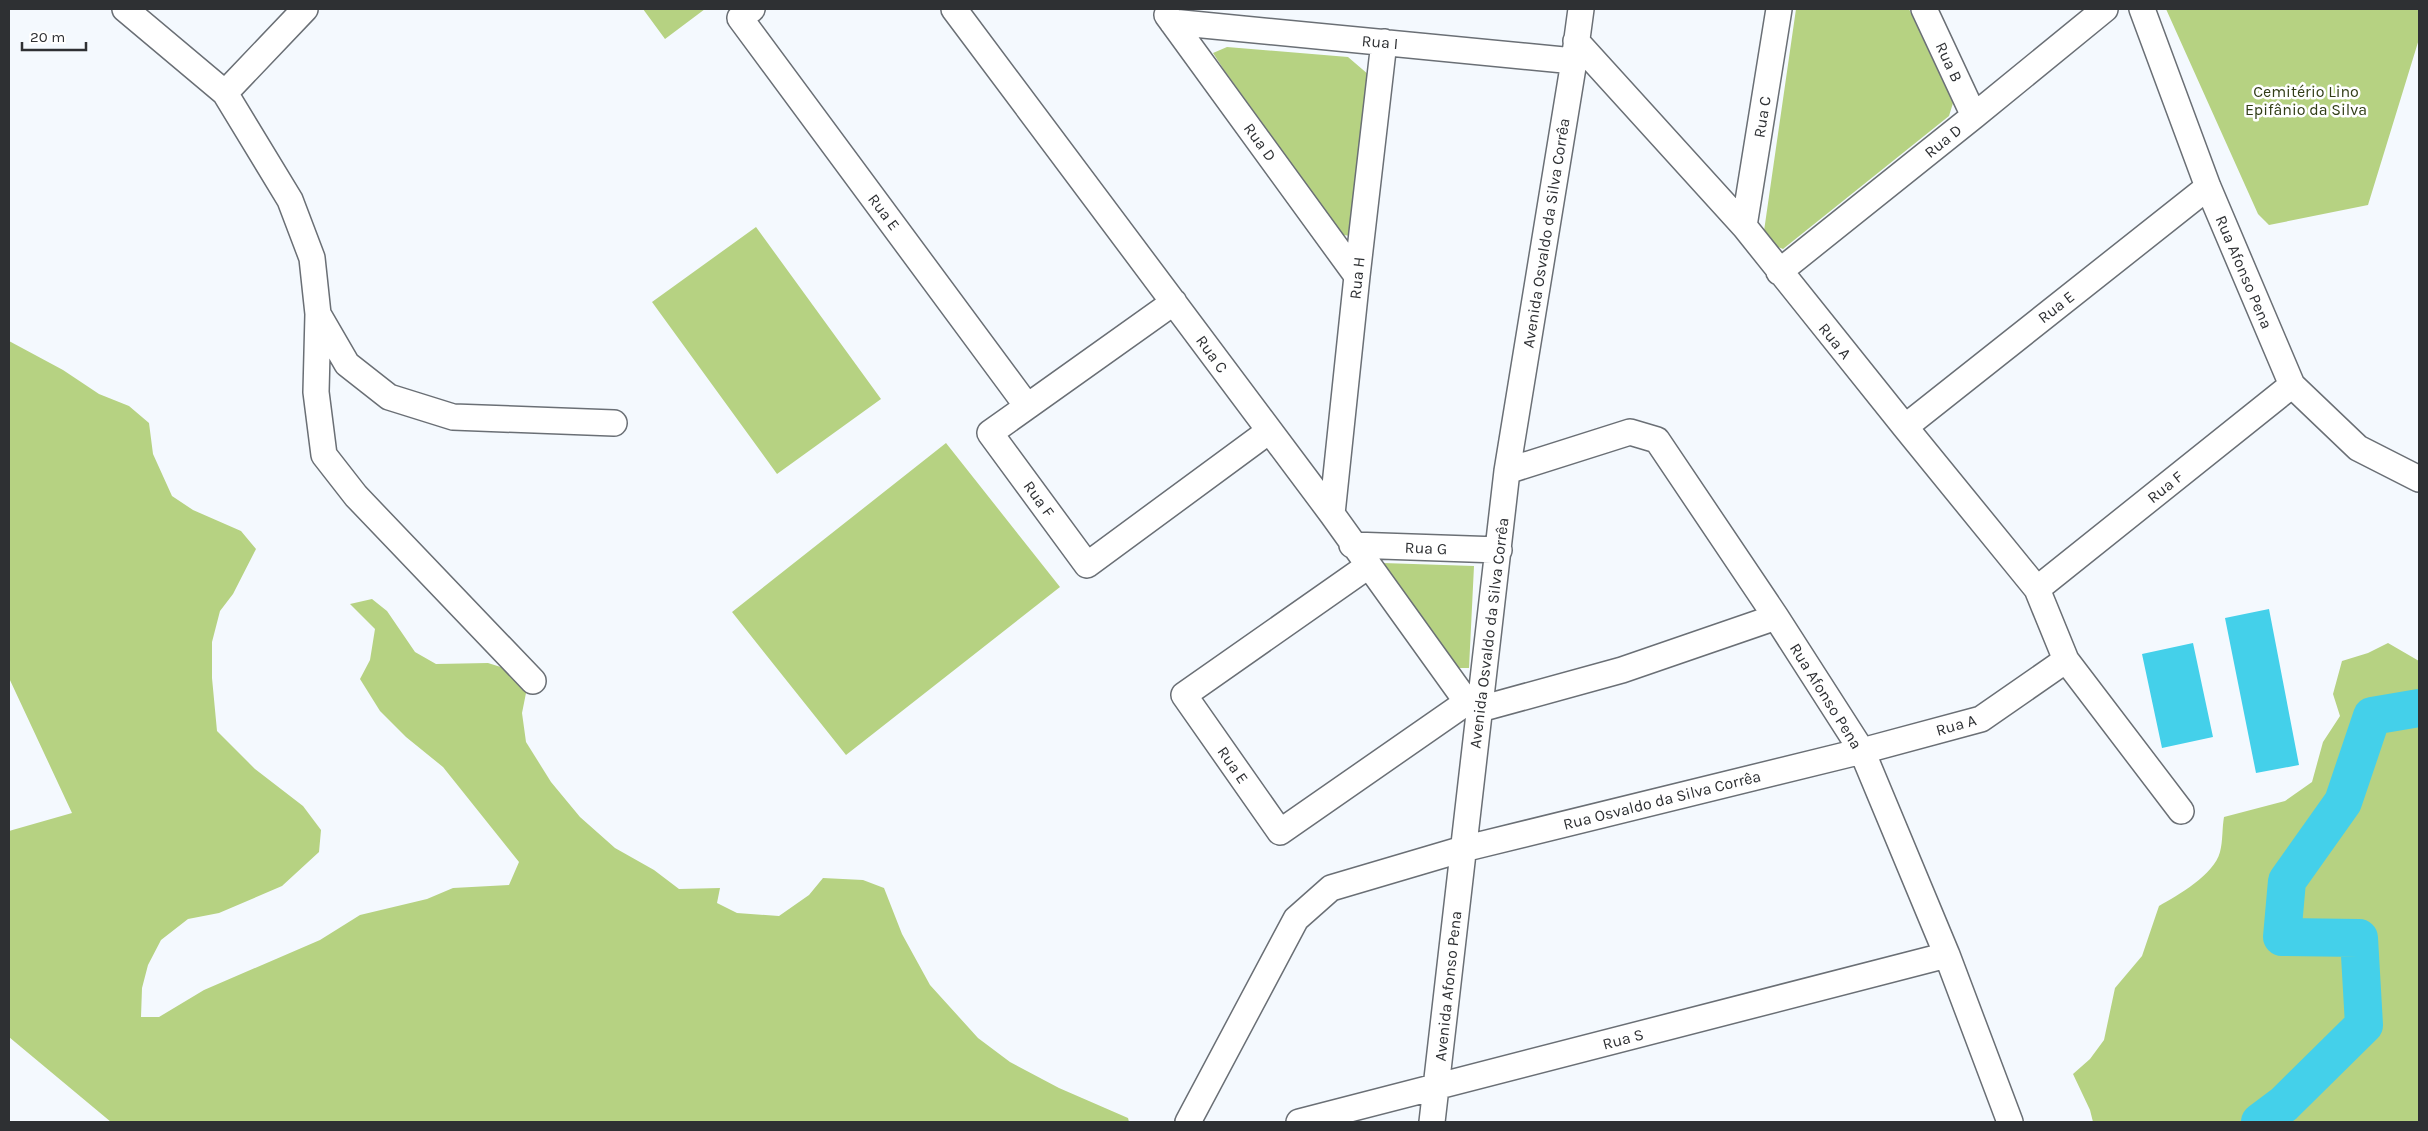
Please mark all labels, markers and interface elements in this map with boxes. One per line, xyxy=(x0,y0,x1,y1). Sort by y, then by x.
scale bar xyxy=(22,20,86,52)
text: 20 m xyxy=(30,28,65,46)
street label: Rua I xyxy=(1361,31,1399,53)
street label: Rua B xyxy=(1932,39,1966,85)
park label: Cemitério Lino Epifânio da Silva xyxy=(2245,82,2367,119)
street label: Rua C xyxy=(1749,95,1775,139)
street label: Avenida Osvaldo da Silva Corrêa xyxy=(1518,117,1574,349)
street label: Rua D xyxy=(1240,119,1280,165)
street label: Rua D xyxy=(1920,120,1966,162)
street label: Rua E xyxy=(864,190,904,234)
street label: Rua Afonso Pena xyxy=(2212,212,2276,332)
street label: Rua H xyxy=(1345,256,1369,300)
street label: Rua E xyxy=(2034,287,2078,327)
street label: Rua A xyxy=(1815,319,1855,363)
street label: Rua C xyxy=(1192,331,1232,377)
street label: Rua F xyxy=(2143,467,2187,507)
street label: Rua F xyxy=(1019,477,1059,521)
street label: Avenida Osvaldo da Silva Corrêa xyxy=(1465,516,1513,750)
street label: Rua G xyxy=(1404,538,1448,558)
street label: Rua Afonso Pena xyxy=(1786,639,1866,753)
street label: Rua A xyxy=(1934,710,1978,740)
street label: Rua E xyxy=(1213,743,1253,787)
street label: Rua Osvaldo da Silva Corrêa xyxy=(1561,766,1763,834)
street label: Avenida Afonso Pena xyxy=(1431,910,1465,1062)
street label: Rua S xyxy=(1600,1024,1646,1054)

